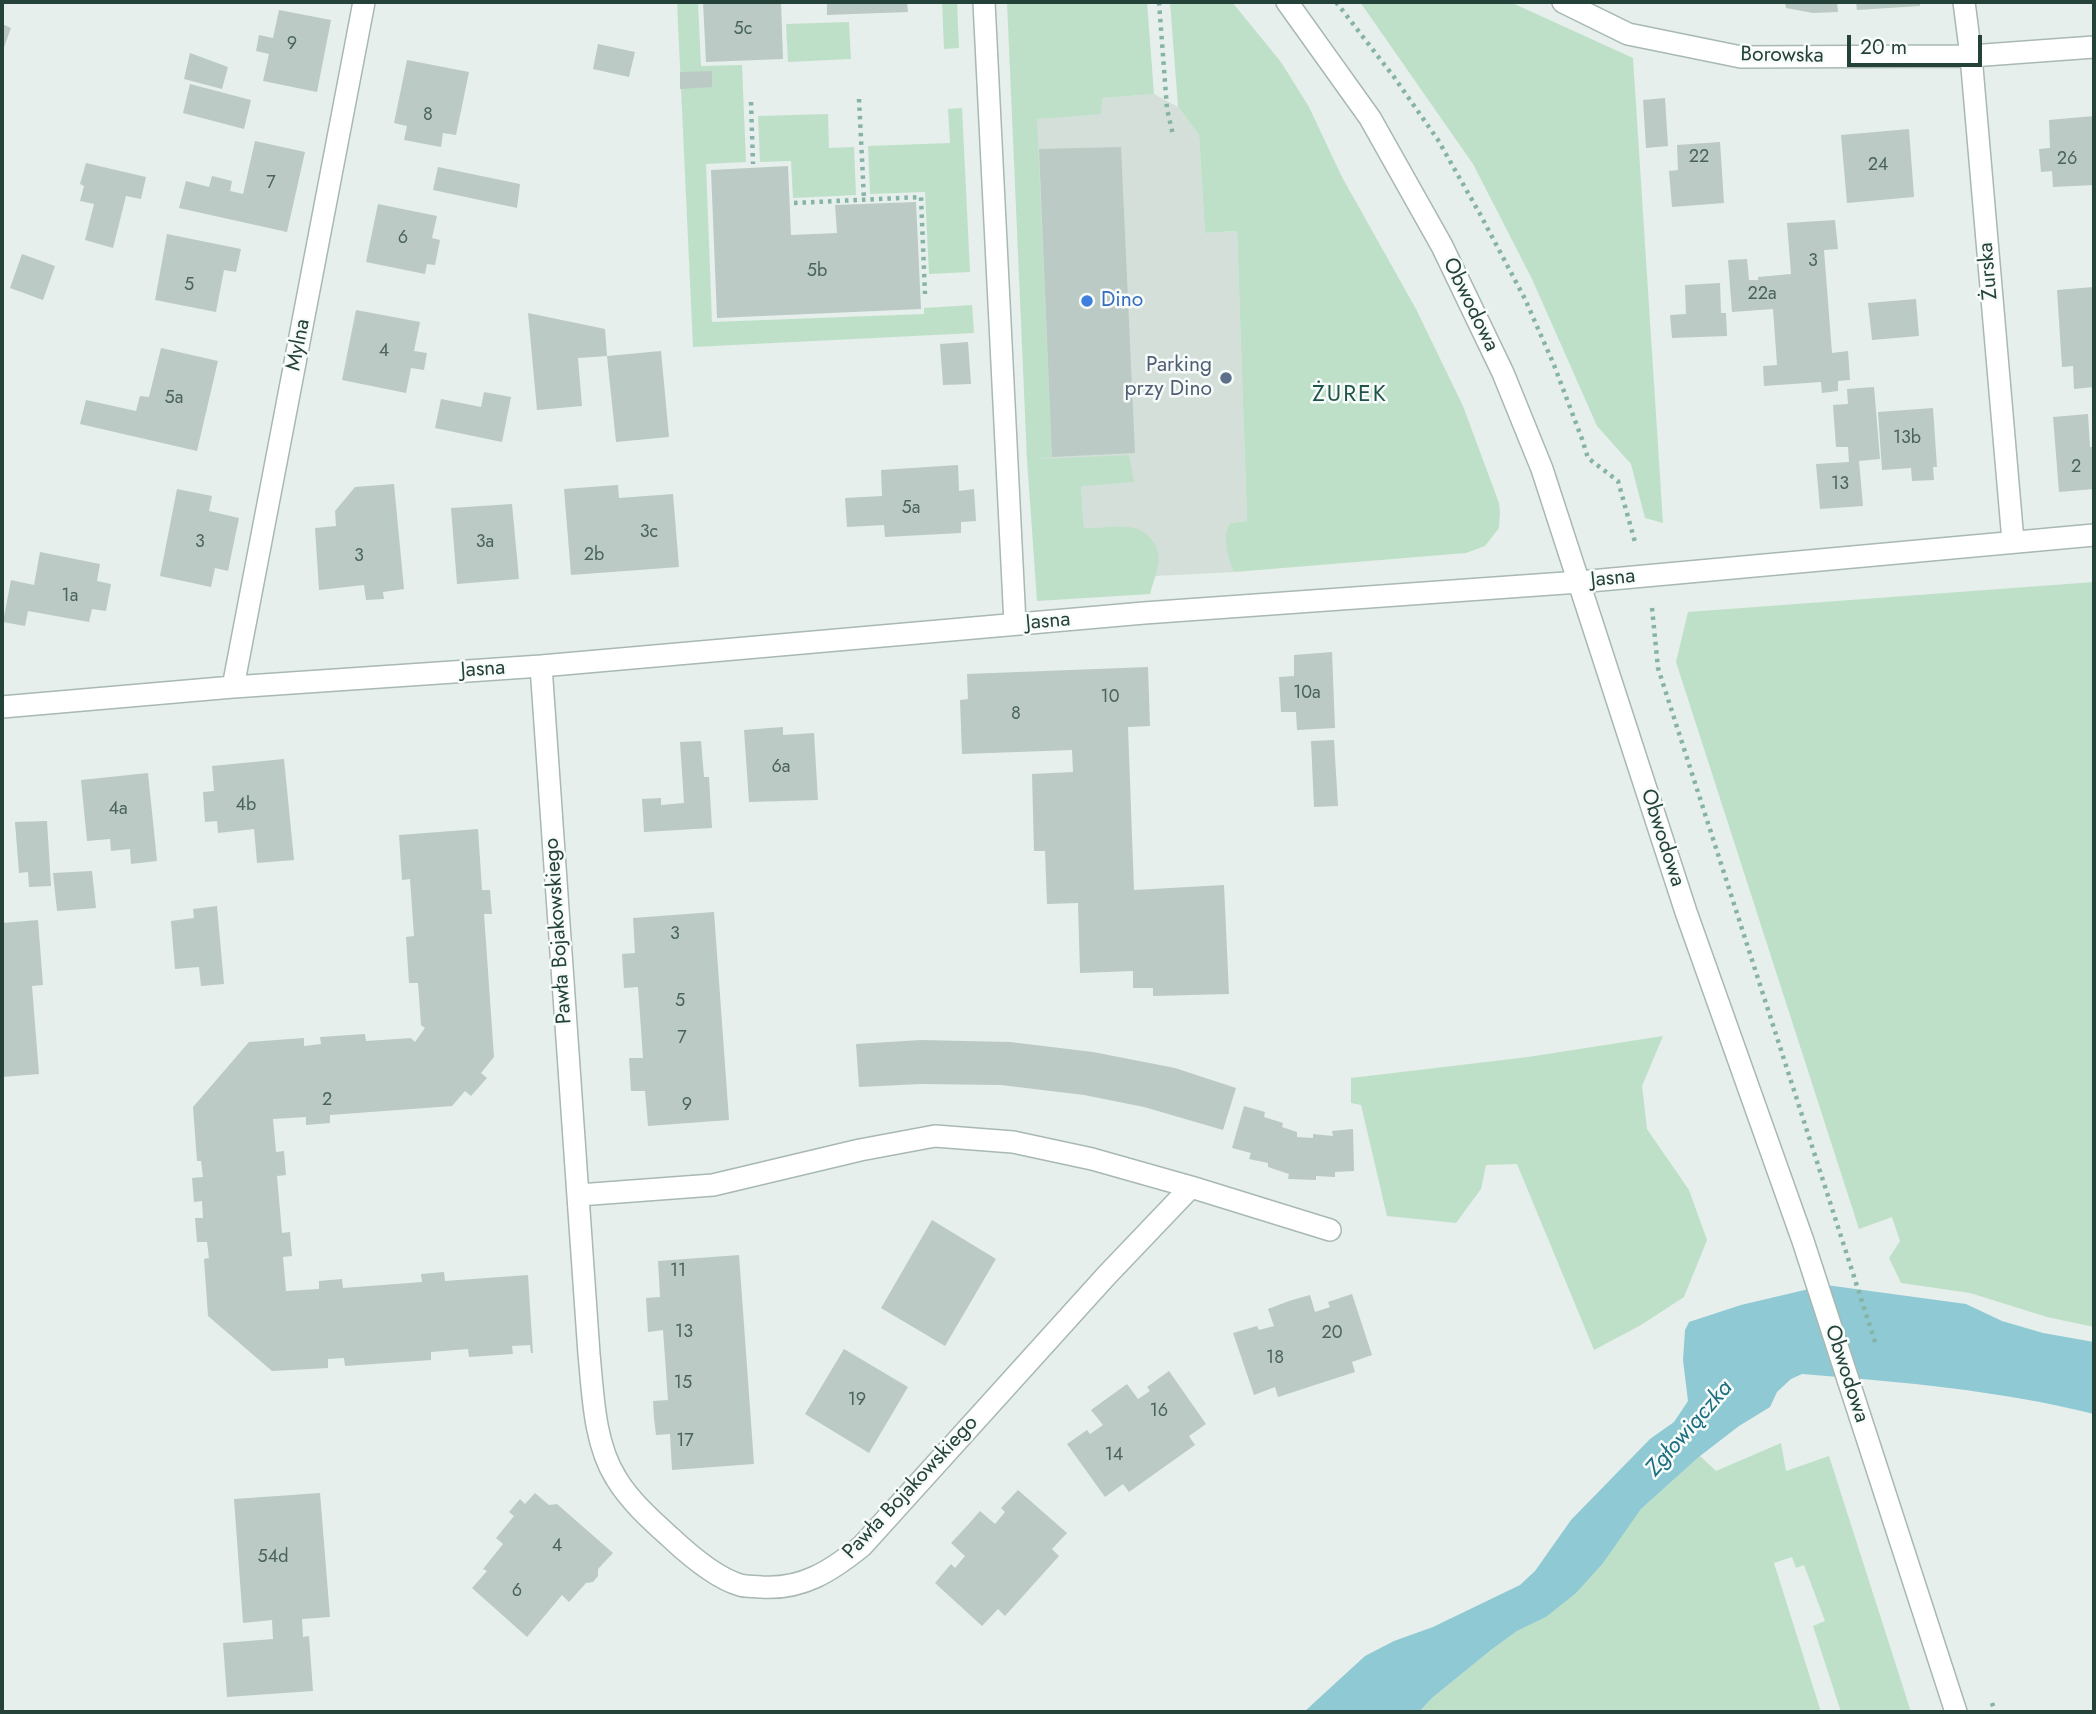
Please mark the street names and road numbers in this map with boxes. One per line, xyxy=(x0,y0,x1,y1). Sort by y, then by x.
street label: Borowska xyxy=(1740,43,1824,69)
street label: Żurska xyxy=(1974,241,2004,301)
street label: Obwodowa xyxy=(1436,254,1504,356)
street label: Mylna xyxy=(282,317,316,373)
street label: Jasna xyxy=(1589,564,1637,594)
street label: Jasna xyxy=(1025,607,1071,637)
street label: Jasna xyxy=(460,656,506,684)
street label: Obwodowa xyxy=(1634,786,1690,890)
street label: Pawła Bojakowskiego xyxy=(540,837,578,1025)
street label: Obwodowa xyxy=(1818,1322,1874,1426)
street label: Pawła Bojakowskiego xyxy=(838,1411,984,1565)

